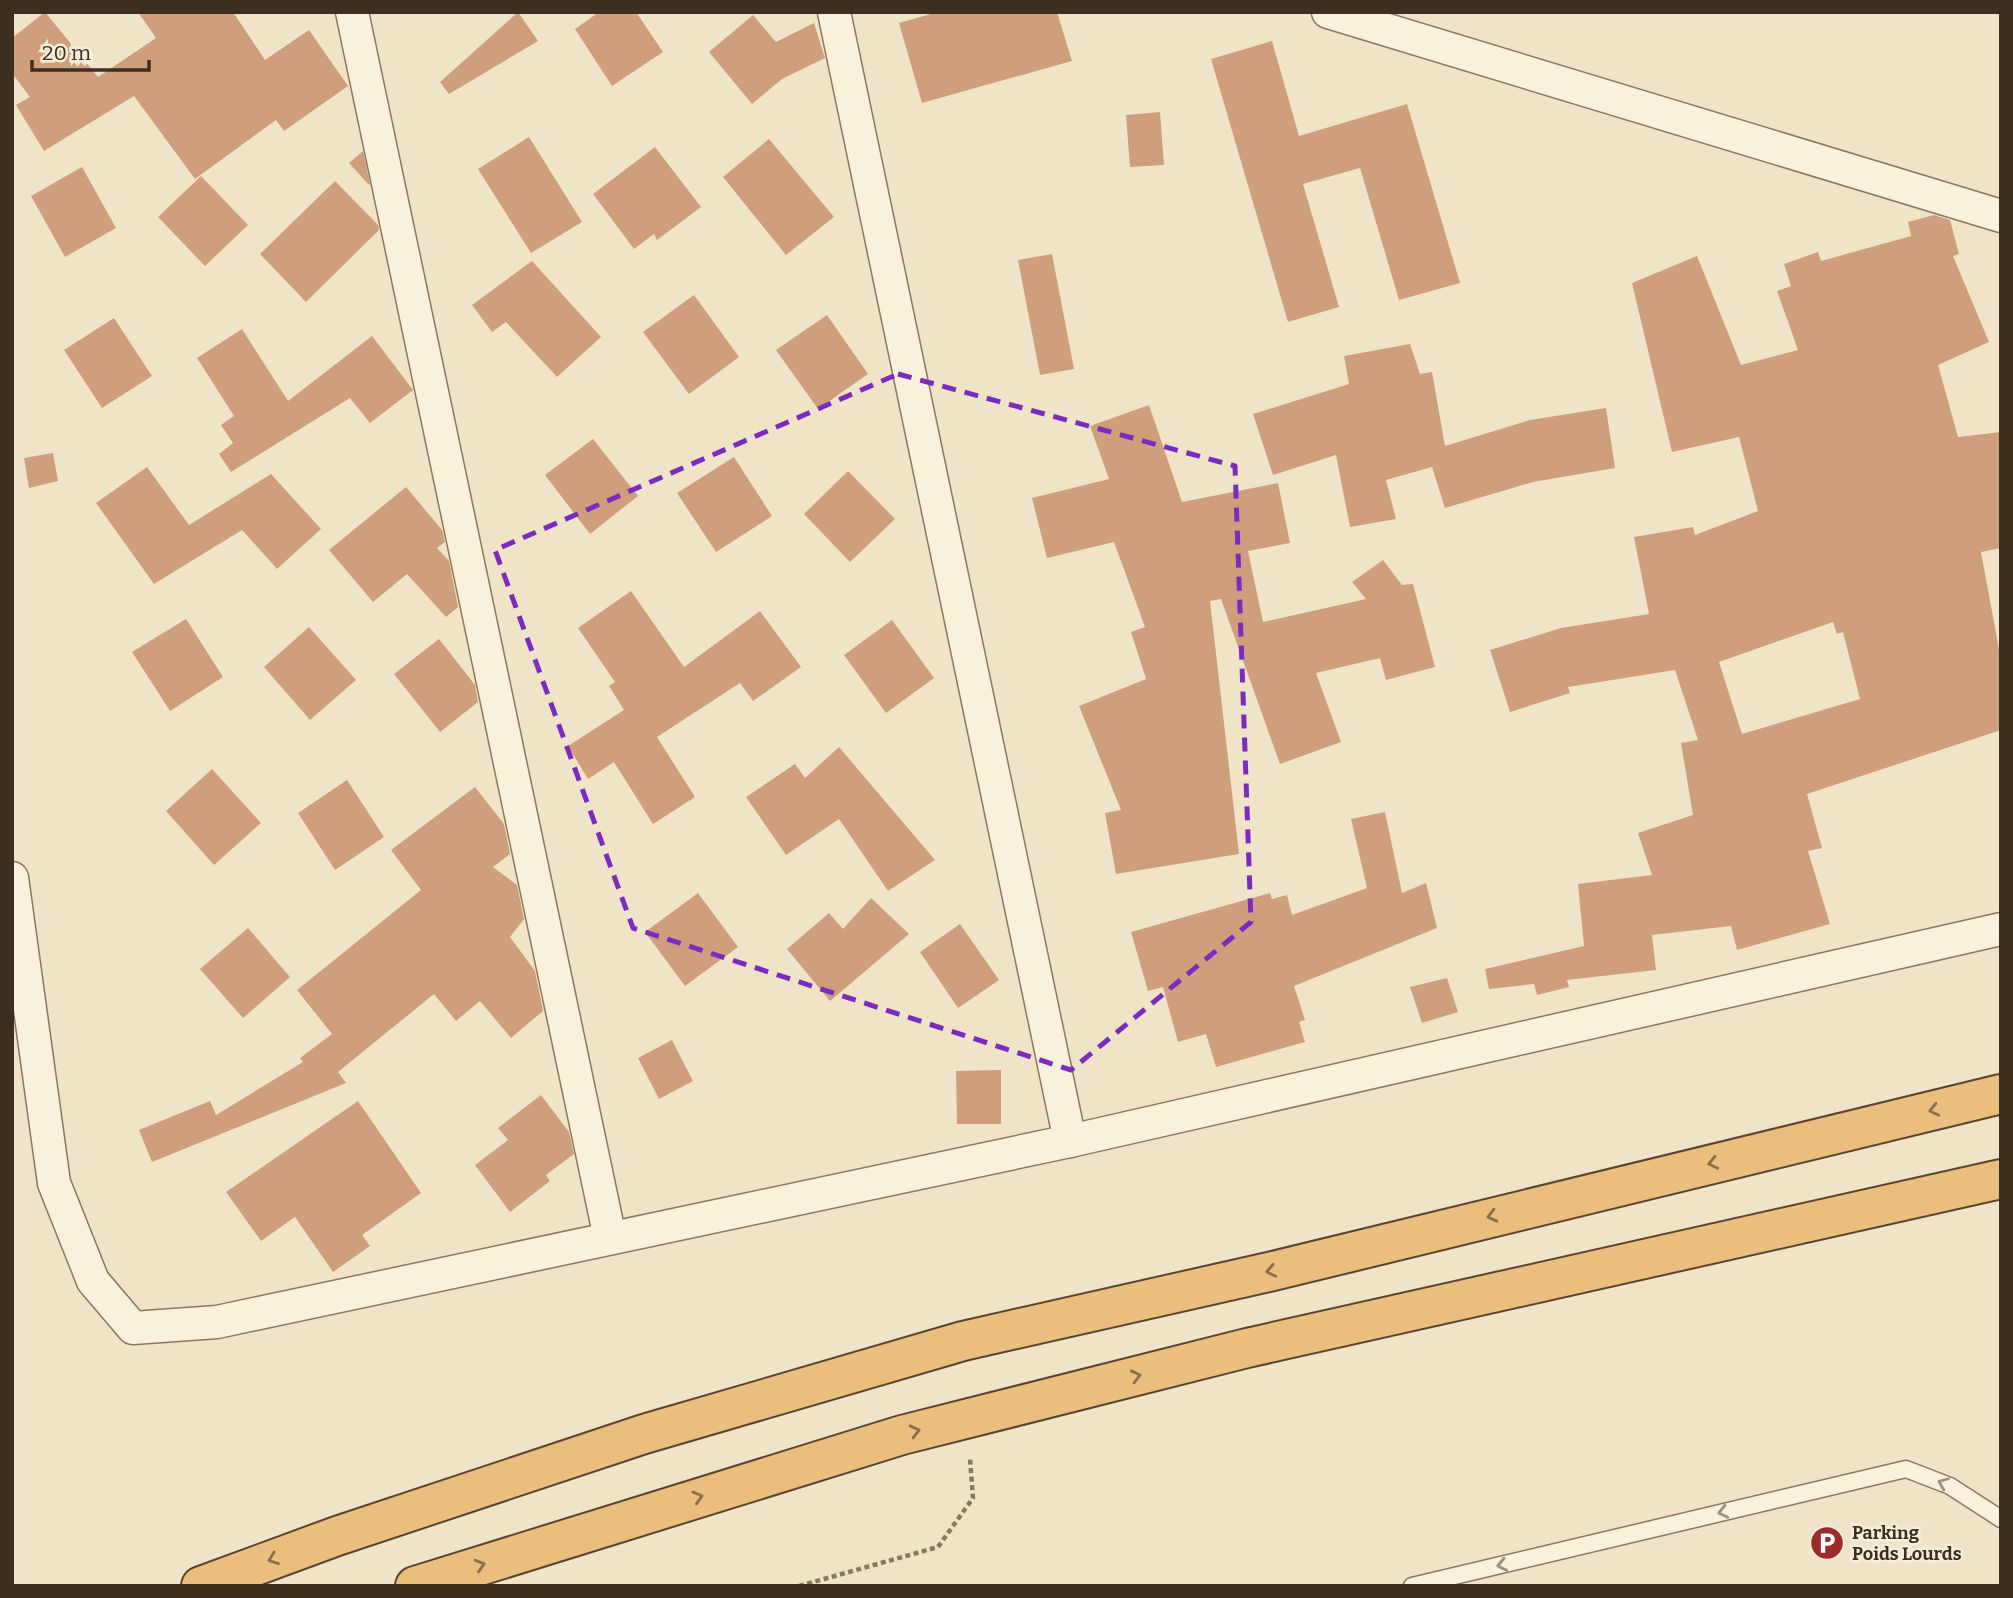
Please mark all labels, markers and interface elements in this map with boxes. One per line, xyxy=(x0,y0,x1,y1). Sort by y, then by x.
scale bar xyxy=(32,28,149,72)
text: 20 m xyxy=(42,40,91,66)
one-way arrow xyxy=(1928,1102,1940,1116)
one-way arrow xyxy=(1707,1155,1719,1169)
one-way arrow xyxy=(1486,1208,1498,1222)
one-way arrow xyxy=(1265,1263,1277,1278)
one-way arrow xyxy=(1130,1370,1142,1384)
one-way arrow xyxy=(909,1425,921,1439)
one-way arrow xyxy=(1937,1477,1950,1491)
one-way arrow xyxy=(691,1491,703,1506)
one-way arrow xyxy=(1717,1504,1729,1518)
place label: Parking Poids Lourds xyxy=(1852,1522,1962,1565)
parking icon: Parking Poids Lourds xyxy=(1808,1524,1846,1562)
one-way arrow xyxy=(267,1551,279,1565)
one-way arrow xyxy=(1496,1556,1508,1571)
one-way arrow xyxy=(474,1559,486,1574)

